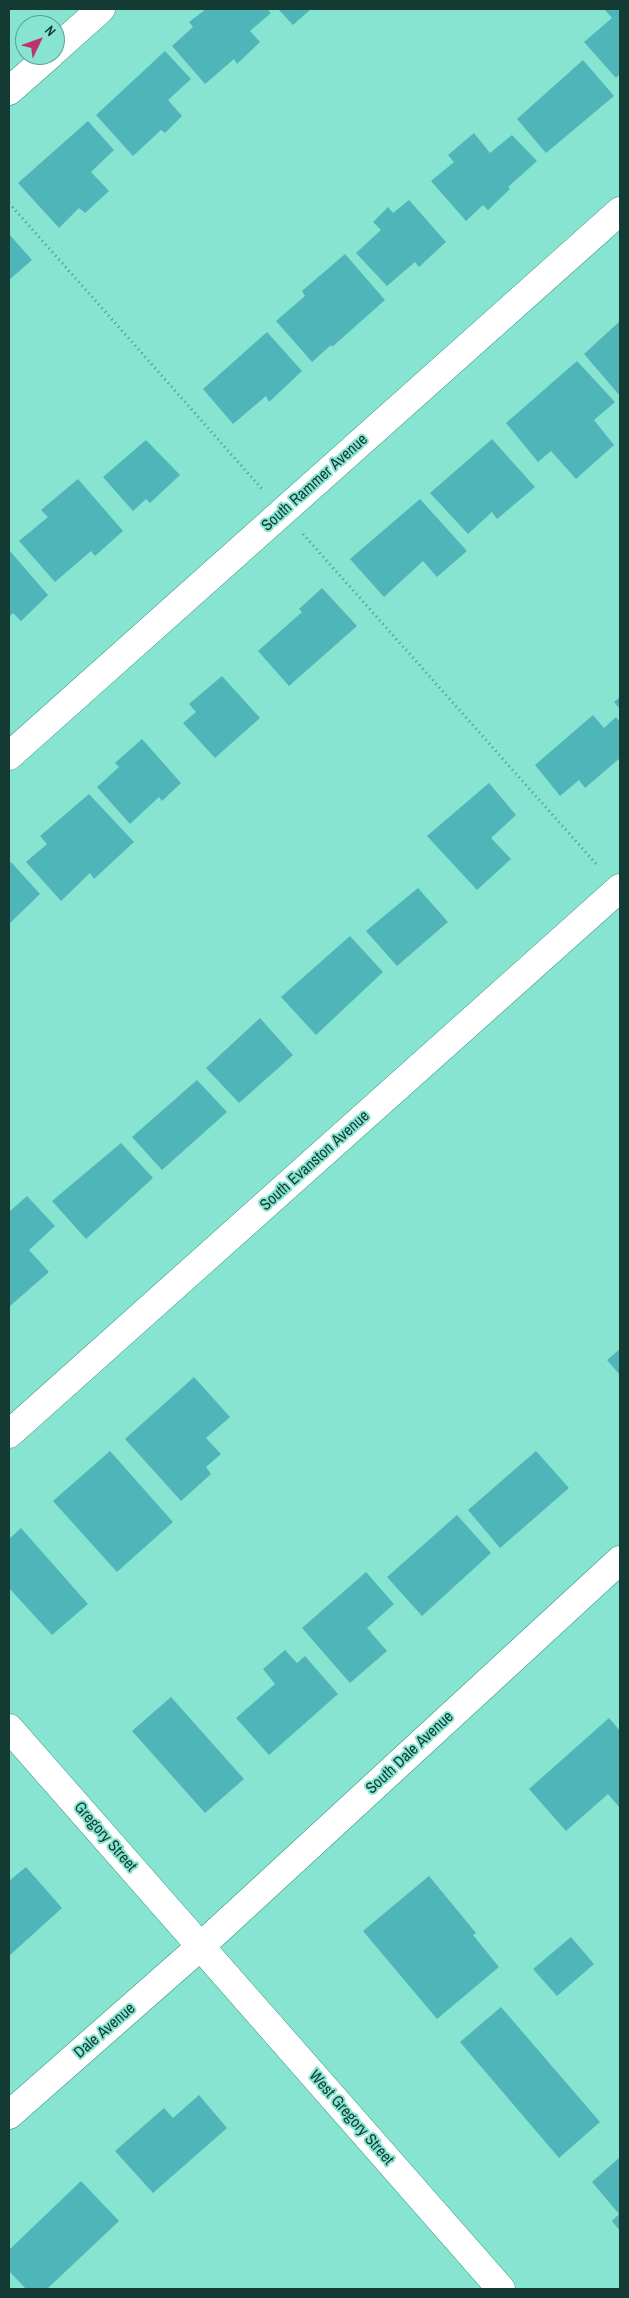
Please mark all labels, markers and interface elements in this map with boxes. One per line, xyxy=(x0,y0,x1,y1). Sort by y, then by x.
north arrow xyxy=(15,15,65,65)
text: N xyxy=(41,22,60,40)
street label: South Rammer Avenue xyxy=(258,430,372,536)
street label: South Evanston Avenue xyxy=(256,1107,374,1215)
street label: South Dale Avenue xyxy=(362,1708,458,1798)
street label: Gregory Street xyxy=(70,1798,140,1876)
street label: Dale Avenue xyxy=(70,1999,140,2063)
street label: West Gregory Street xyxy=(305,2067,397,2169)

